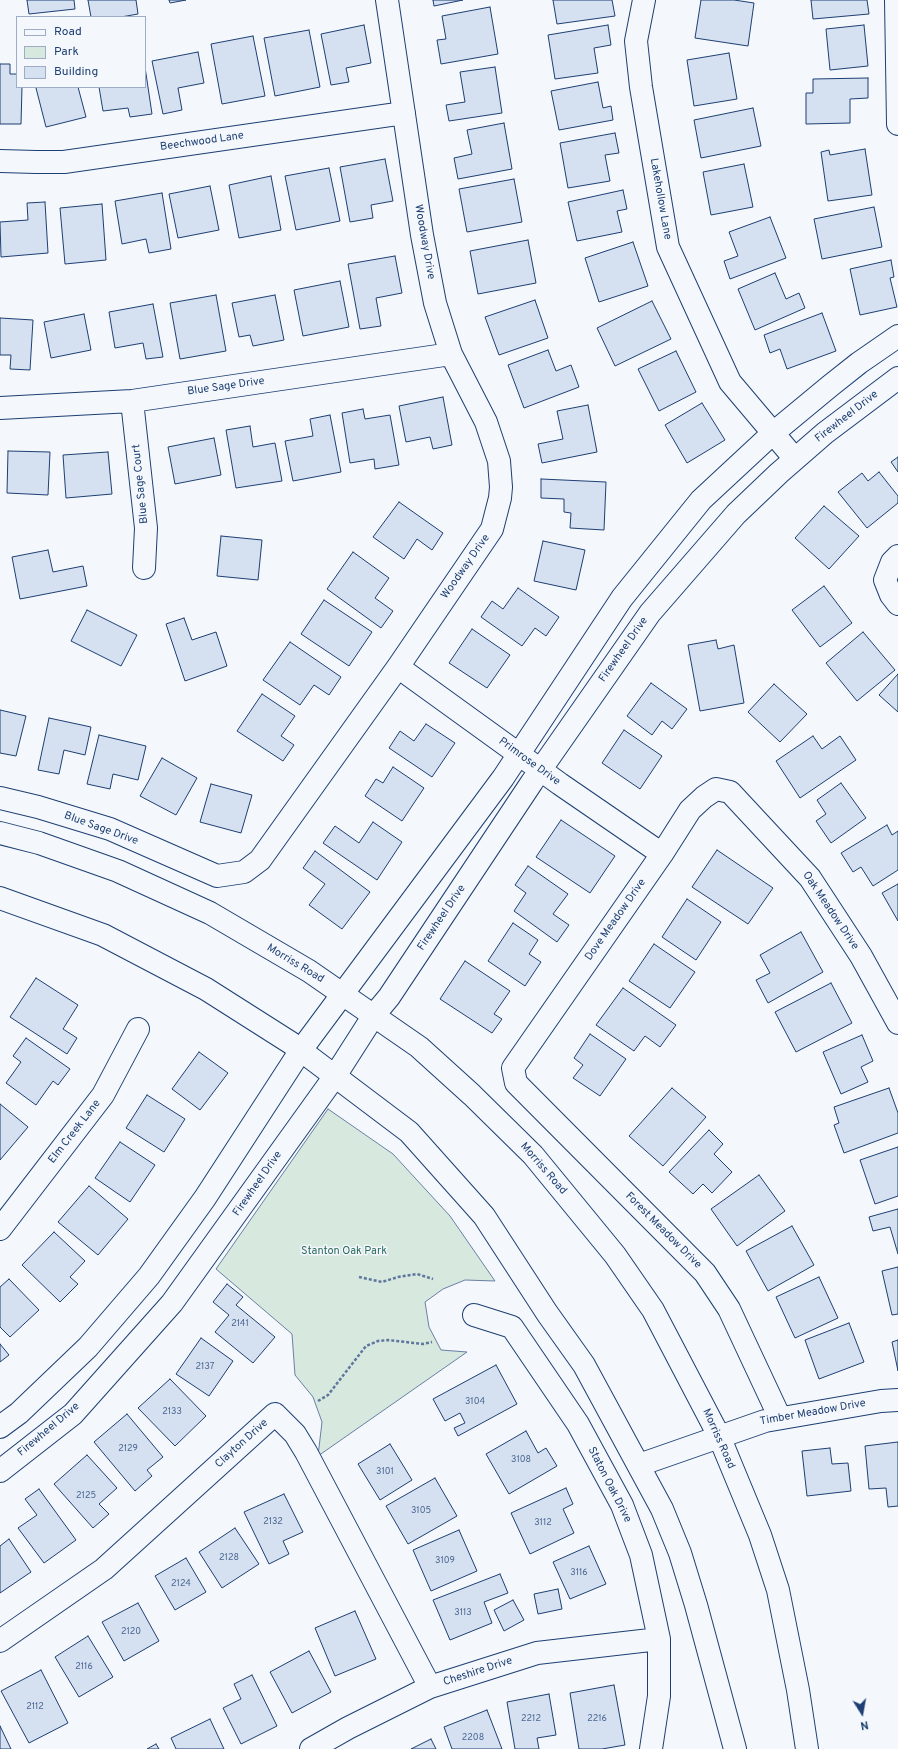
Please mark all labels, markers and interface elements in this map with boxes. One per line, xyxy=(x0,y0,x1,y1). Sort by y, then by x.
legend xyxy=(16,16,146,88)
text: Road xyxy=(54,24,82,40)
text: Park xyxy=(54,44,79,60)
text: Building xyxy=(54,64,98,80)
street label: Beechwood Lane xyxy=(159,130,245,154)
street label: Lakehollow Lane xyxy=(646,157,674,241)
street label: Woodway Drive xyxy=(411,204,437,280)
street label: Blue Sage Drive xyxy=(186,375,266,399)
street label: Firewheel Drive xyxy=(813,388,881,446)
street label: Blue Sage Court xyxy=(130,443,152,525)
street label: Woodway Drive xyxy=(439,532,493,602)
street label: Firewheel Drive xyxy=(597,615,651,685)
street label: Primrose Drive xyxy=(496,735,562,789)
street label: Blue Sage Drive xyxy=(62,809,140,849)
street label: Oak Meadow Drive xyxy=(799,869,861,953)
street label: Dove Meadow Drive xyxy=(583,877,649,963)
street label: Firewheel Drive xyxy=(415,883,469,953)
street label: Morriss Road xyxy=(264,942,326,986)
street label: Elm Creek Lane xyxy=(46,1097,104,1167)
street label: Morriss Road xyxy=(517,1140,569,1198)
street label: Firewheel Drive xyxy=(231,1149,285,1219)
street label: Forest Meadow Drive xyxy=(622,1190,704,1272)
park label: Stanton Oak Park xyxy=(301,1245,387,1259)
house number: 2141 xyxy=(231,1319,249,1329)
house number: 2137 xyxy=(196,1362,214,1372)
house number: 3104 xyxy=(465,1397,485,1407)
street label: Timber Meadow Drive xyxy=(759,1397,867,1429)
street label: Firewheel Drive xyxy=(15,1400,83,1460)
house number: 2133 xyxy=(162,1407,182,1417)
street label: Morriss Road xyxy=(699,1407,737,1471)
street label: Clayton Drive xyxy=(213,1417,271,1471)
house number: 2129 xyxy=(118,1444,138,1454)
street label: Staton Oak Drive xyxy=(584,1445,634,1525)
house number: 3108 xyxy=(511,1455,531,1465)
house number: 3101 xyxy=(376,1467,394,1477)
house number: 2125 xyxy=(76,1491,96,1501)
house number: 3105 xyxy=(411,1506,431,1516)
house number: 2132 xyxy=(263,1517,283,1527)
house number: 3112 xyxy=(534,1518,552,1528)
house number: 2128 xyxy=(219,1553,239,1563)
house number: 3109 xyxy=(435,1556,455,1566)
house number: 3116 xyxy=(570,1568,588,1578)
house number: 2124 xyxy=(171,1579,191,1589)
house number: 3113 xyxy=(454,1608,472,1618)
house number: 2120 xyxy=(121,1627,141,1637)
street label: Cheshire Drive xyxy=(442,1655,514,1689)
house number: 2116 xyxy=(75,1662,93,1672)
north arrow xyxy=(842,1693,882,1733)
house number: 2112 xyxy=(26,1702,44,1712)
house number: 2212 xyxy=(521,1714,541,1724)
house number: 2216 xyxy=(587,1714,607,1724)
text: N xyxy=(859,1717,870,1732)
house number: 2208 xyxy=(462,1733,484,1743)

